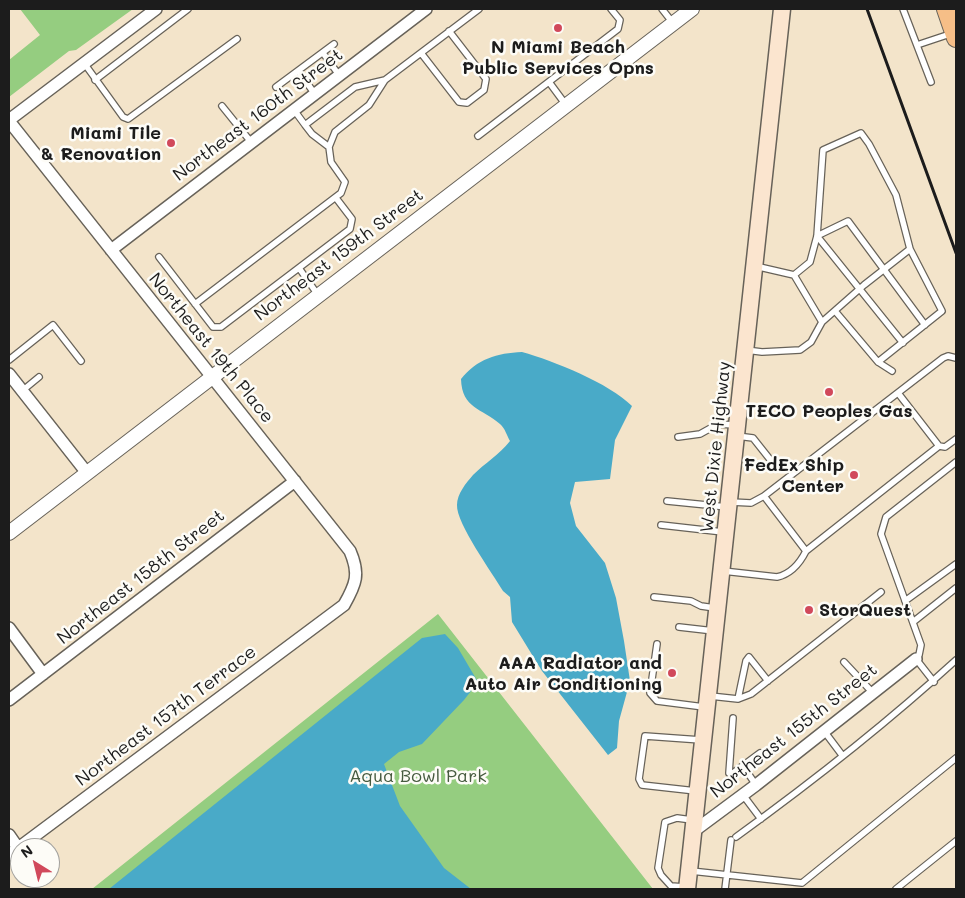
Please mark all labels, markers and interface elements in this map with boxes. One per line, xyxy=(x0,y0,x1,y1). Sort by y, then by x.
marker: N Miami Beach Public Services Opns xyxy=(552,22,564,34)
place label: N Miami Beach Public Services Opns xyxy=(462,36,654,78)
street label: Northeast 160th Street xyxy=(169,44,347,186)
place label: Miami Tile & Renovation xyxy=(40,122,161,164)
marker: Miami Tile & Renovation xyxy=(165,137,177,149)
street label: Northeast 159th Street xyxy=(250,184,428,326)
street label: Northeast 19th Place xyxy=(144,269,278,427)
street label: West Dixie Highway xyxy=(696,360,736,534)
marker: TECO Peoples Gas xyxy=(823,386,835,398)
place label: TECO Peoples Gas xyxy=(745,400,913,422)
place label: FedEx Ship Center xyxy=(744,454,844,496)
marker: FedEx Ship Center xyxy=(848,469,860,481)
street label: Northeast 158th Street xyxy=(53,505,229,649)
place label: StorQuest xyxy=(819,599,911,621)
marker: StorQuest xyxy=(803,604,815,616)
street label: Northeast 157th Terrace xyxy=(71,641,261,791)
place label: AAA Radiator and Auto Air Conditioning xyxy=(465,652,662,694)
street label: Northeast 155th Street xyxy=(706,659,882,803)
marker: AAA Radiator and Auto Air Conditioning xyxy=(666,667,678,679)
park label: Aqua Bowl Park xyxy=(349,765,487,787)
north arrow xyxy=(10,838,60,888)
text: N xyxy=(17,840,36,862)

